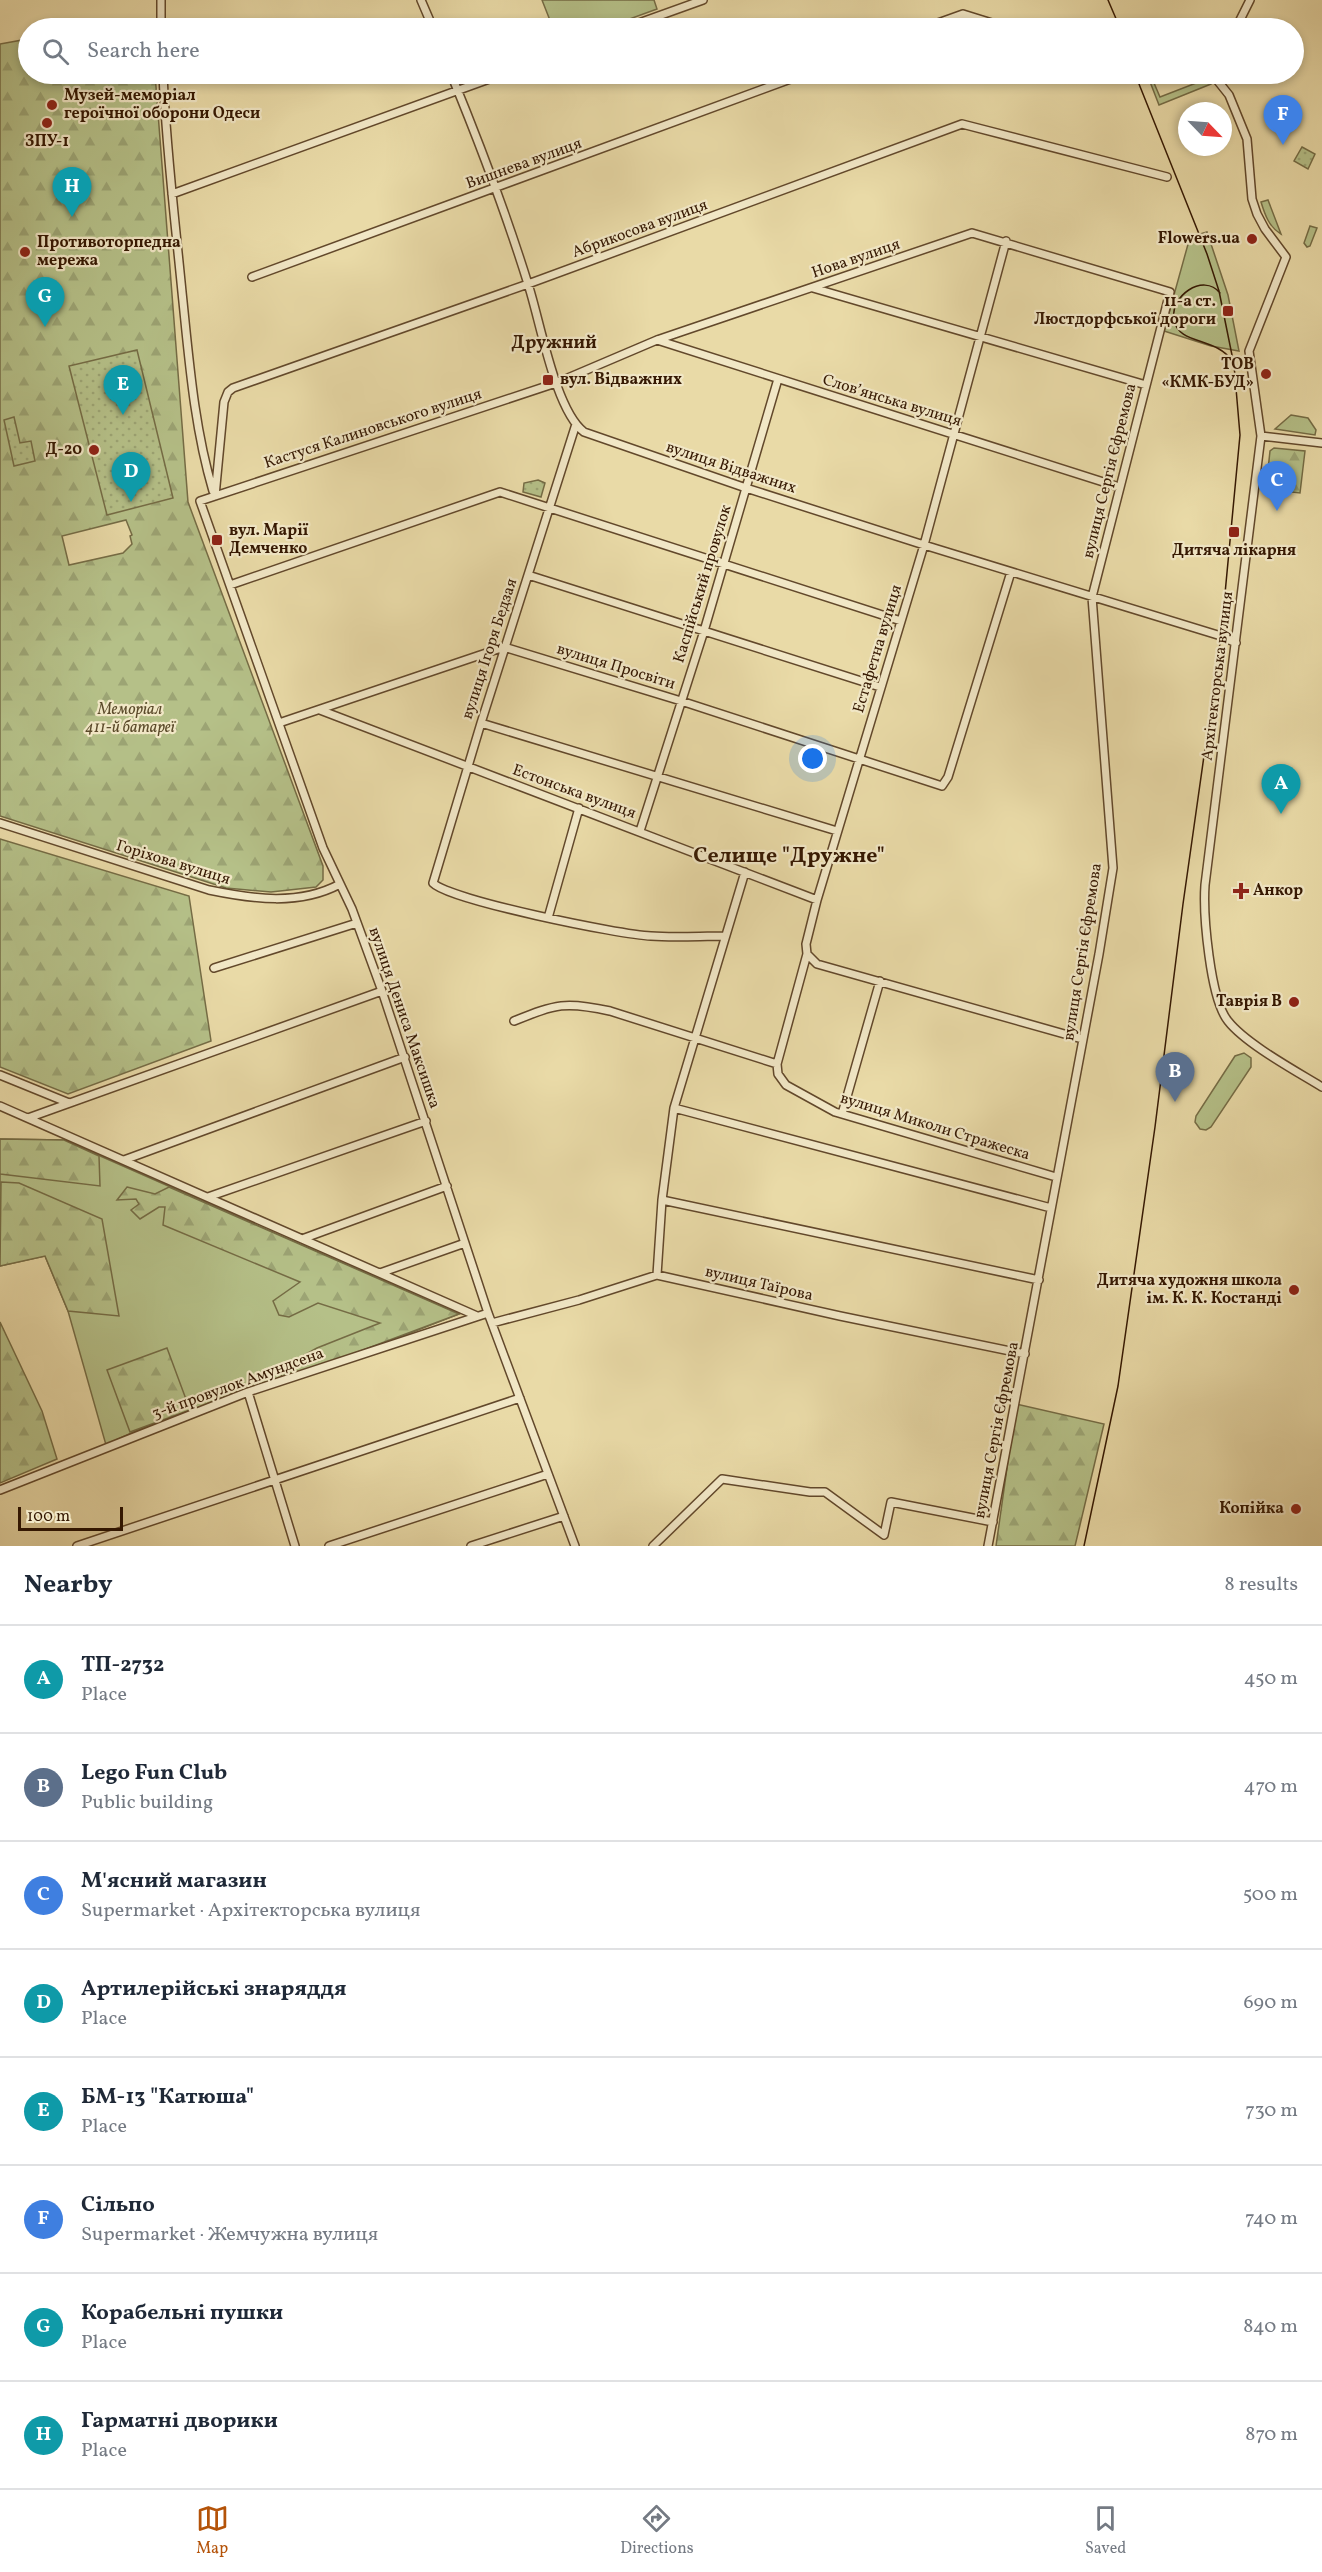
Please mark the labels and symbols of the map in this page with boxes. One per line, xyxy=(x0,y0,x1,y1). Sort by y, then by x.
place label: Музей-меморіал героїчної оборони Одеси xyxy=(64,85,260,125)
pin: F xyxy=(1264,96,1302,145)
marker: Музей-меморіал героїчної оборони Одеси xyxy=(45,98,59,112)
north arrow xyxy=(1178,102,1232,156)
marker: ЗПУ-1 xyxy=(40,116,54,130)
place label: ЗПУ-1 xyxy=(25,131,69,153)
street label: Вишнева вулиця xyxy=(463,133,585,195)
pin: H xyxy=(52,168,92,217)
street label: Абрикосова вулиця xyxy=(569,194,711,264)
place label: Flowers.ua xyxy=(1158,228,1240,250)
place label: Противоторпедна мережа xyxy=(37,232,181,272)
marker: Flowers.ua xyxy=(1245,232,1259,246)
street label: Нова вулиця xyxy=(809,234,903,284)
marker: Противоторпедна мережа xyxy=(18,245,32,259)
pin: G xyxy=(26,278,64,327)
place label: 11-а ст. Люстдорфської дороги xyxy=(1034,291,1216,331)
marker: 11-а ст. Люстдорфської дороги xyxy=(1221,304,1235,318)
district label: Дружний xyxy=(511,331,597,356)
place label: ТОВ «КМК-БУД» xyxy=(1161,354,1254,394)
pin: E xyxy=(104,366,142,415)
marker: ТОВ «КМК-БУД» xyxy=(1259,367,1273,381)
place label: вул. Відважних xyxy=(560,369,682,391)
street label: Словʼянська вулиця xyxy=(820,369,964,433)
marker: вул. Відважних xyxy=(541,373,555,387)
street label: вулиця Сергія Єфремова xyxy=(1078,381,1142,561)
street label: Кастуся Калиновського вулиця xyxy=(261,383,485,475)
street label: вулиця Відважних xyxy=(663,437,799,499)
place label: Д-20 xyxy=(46,439,82,461)
marker: Д-20 xyxy=(87,443,101,457)
pin: D xyxy=(112,452,150,502)
pin: C xyxy=(1258,462,1296,511)
street label: Каспійський провулок xyxy=(668,502,738,666)
place label: вул. Марії Демченко xyxy=(229,520,309,560)
marker: Дитяча лікарня xyxy=(1227,525,1241,539)
marker: вул. Марії Демченко xyxy=(210,533,224,547)
place label: Дитяча лікарня xyxy=(1172,540,1296,562)
street label: вулиця Ігоря Бедзая xyxy=(457,576,523,722)
street label: Естафетна вулиця xyxy=(848,582,908,716)
street label: Архітекторська вулиця xyxy=(1197,590,1239,762)
street label: вулиця Просвіти xyxy=(554,638,678,696)
park label: Меморіал 411-й батареї xyxy=(85,699,177,739)
your location xyxy=(798,744,827,773)
street label: Естонська вулиця xyxy=(509,759,639,825)
pin: A xyxy=(1262,764,1300,814)
street label: Горіхова вулиця xyxy=(113,835,233,891)
district label: Селище "Дружне" xyxy=(693,841,885,872)
street label: вулиця Сергія Єфремова xyxy=(1058,862,1108,1042)
place label: Анкор xyxy=(1253,880,1303,902)
marker: Анкор xyxy=(1234,884,1248,898)
street label: вулиця Дениса Максишка xyxy=(363,924,445,1112)
place label: Таврія В xyxy=(1216,991,1282,1013)
marker: Таврія В xyxy=(1287,995,1301,1009)
pin: B xyxy=(1156,1052,1194,1102)
street label: вулиця Миколи Стражеска xyxy=(837,1088,1033,1166)
street label: вулиця Таїрова xyxy=(703,1261,815,1307)
place label: Дитяча художня школа ім. К. К. Костанді xyxy=(1097,1270,1282,1310)
marker: Дитяча художня школа ім. К. К. Костанді xyxy=(1287,1283,1301,1297)
street label: вулиця Сергія Єфремова xyxy=(969,1340,1025,1520)
street label: 3-й провулок Амундсена xyxy=(149,1343,327,1425)
place label: Копійка xyxy=(1219,1498,1284,1520)
marker: Копійка xyxy=(1289,1502,1303,1516)
scale bar xyxy=(18,1504,123,1532)

